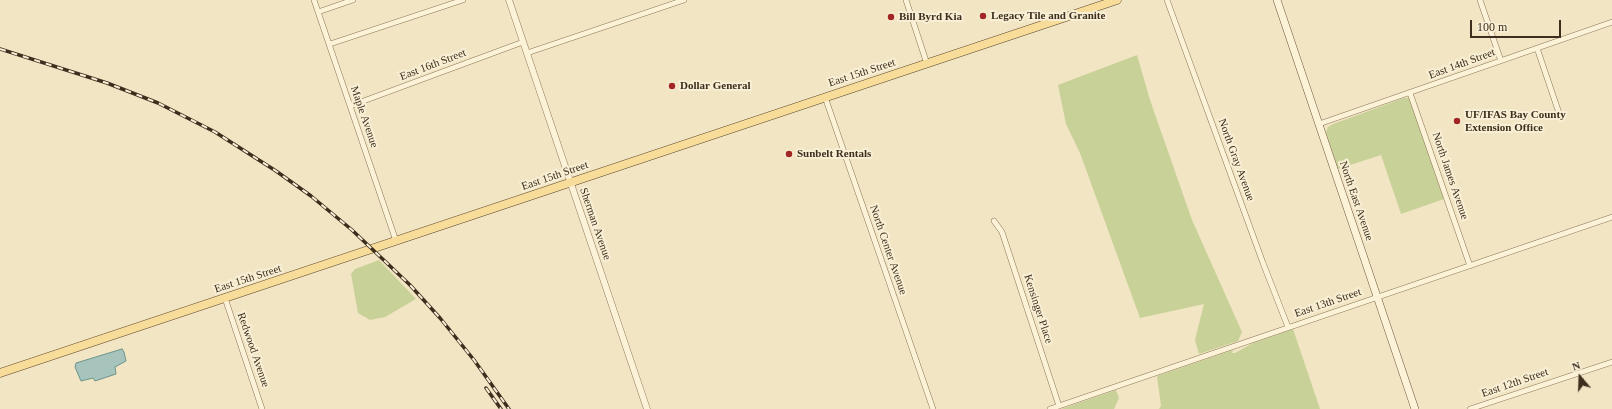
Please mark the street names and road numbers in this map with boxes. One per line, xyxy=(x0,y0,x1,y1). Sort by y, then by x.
street label: East 16th Street xyxy=(398,46,468,84)
street label: East 14th Street xyxy=(1427,46,1497,82)
street label: East 15th Street xyxy=(827,56,897,90)
street label: Maple Avenue xyxy=(347,84,381,150)
street label: North Gray Avenue xyxy=(1215,117,1257,203)
street label: North James Avenue xyxy=(1429,131,1471,221)
street label: East 15th Street xyxy=(520,158,590,194)
street label: North East Avenue xyxy=(1336,159,1376,243)
street label: Sherman Avenue xyxy=(577,186,613,262)
street label: North Center Avenue xyxy=(866,203,910,297)
street label: East 15th Street xyxy=(213,262,283,296)
street label: Kensinger Place xyxy=(1021,273,1055,345)
street label: East 13th Street xyxy=(1293,285,1363,321)
street label: Redwood Avenue xyxy=(234,311,272,389)
street label: East 12th Street xyxy=(1480,365,1550,401)

